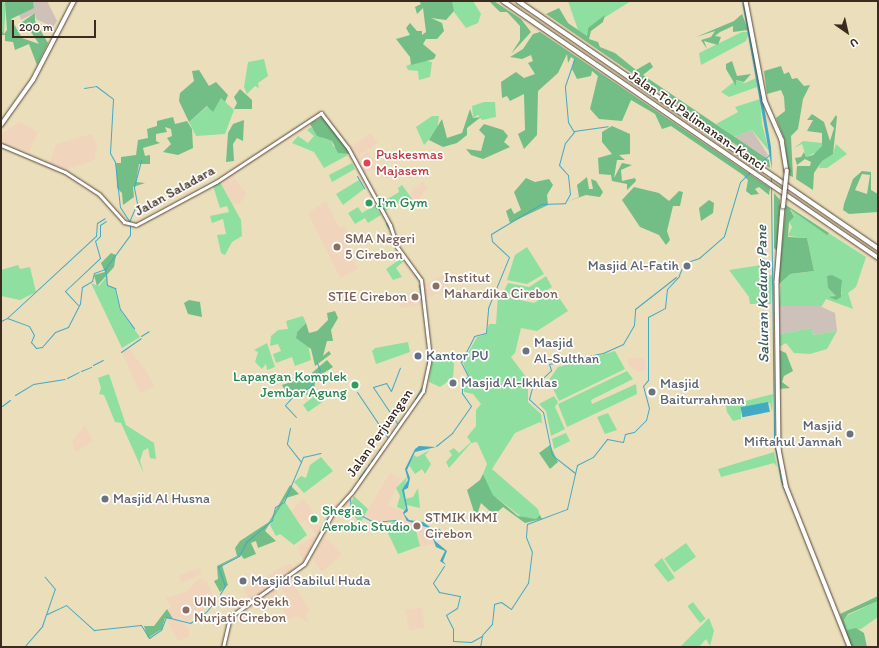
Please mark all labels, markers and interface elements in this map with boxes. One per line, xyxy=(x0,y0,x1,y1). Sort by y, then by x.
scale bar xyxy=(14,12,98,38)
north arrow xyxy=(827,12,867,52)
text: 200 m xyxy=(19,20,53,34)
text: U xyxy=(847,35,861,50)
street label: Jalan Tol Palimanan–Kanci xyxy=(626,68,768,174)
place label: Puskesmas Majasem xyxy=(376,147,443,180)
marker: Puskesmas Majasem xyxy=(361,157,373,169)
street label: Jalan Saladara xyxy=(132,162,218,220)
place label: I'm Gym xyxy=(377,195,427,211)
marker: I'm Gym xyxy=(364,198,374,208)
water label: Saluran Kedung Pane xyxy=(753,225,773,363)
place label: SMA Negeri 5 Cirebon xyxy=(345,231,415,264)
marker: SMA Negeri 5 Cirebon xyxy=(332,242,342,252)
place label: Masjid Al-Fatih xyxy=(588,258,679,274)
marker: Masjid Al-Fatih xyxy=(682,261,692,271)
place label: Institut Mahardika Cirebon xyxy=(444,270,558,302)
marker: Institut Mahardika Cirebon xyxy=(431,281,441,291)
place label: STIE Cirebon xyxy=(328,289,407,305)
marker: STIE Cirebon xyxy=(410,292,420,302)
place label: Masjid Al-Sulthan xyxy=(534,335,599,368)
marker: Masjid Al-Sulthan xyxy=(521,346,531,356)
place label: Kantor PU xyxy=(426,348,488,364)
marker: Kantor PU xyxy=(413,351,423,361)
place label: Lapangan Komplek Jembar Agung xyxy=(233,369,347,402)
place label: Masjid Al-Ikhlas xyxy=(461,375,558,391)
place label: Masjid Baiturrahman xyxy=(660,376,745,408)
marker: Masjid Al-Ikhlas xyxy=(448,378,458,388)
marker: Lapangan Komplek Jembar Agung xyxy=(350,380,360,390)
street label: Jalan Perjuangan xyxy=(343,386,417,480)
marker: Masjid Baiturrahman xyxy=(647,387,657,397)
place label: Masjid Miftahul Jannah xyxy=(744,418,842,450)
marker: Masjid Miftahul Jannah xyxy=(845,429,855,439)
place label: Masjid Al Husna xyxy=(113,491,209,507)
marker: Masjid Al Husna xyxy=(100,494,110,504)
place label: Shegia Aerobic Studio xyxy=(322,503,410,536)
place label: STMIK IKMI Cirebon xyxy=(425,510,498,542)
marker: Shegia Aerobic Studio xyxy=(309,514,319,524)
marker: STMIK IKMI Cirebon xyxy=(412,521,422,531)
place label: Masjid Sabilul Huda xyxy=(251,573,370,589)
marker: Masjid Sabilul Huda xyxy=(238,576,248,586)
place label: UIN Siber Syekh Nurjati Cirebon xyxy=(194,594,289,626)
marker: UIN Siber Syekh Nurjati Cirebon xyxy=(181,605,191,615)

